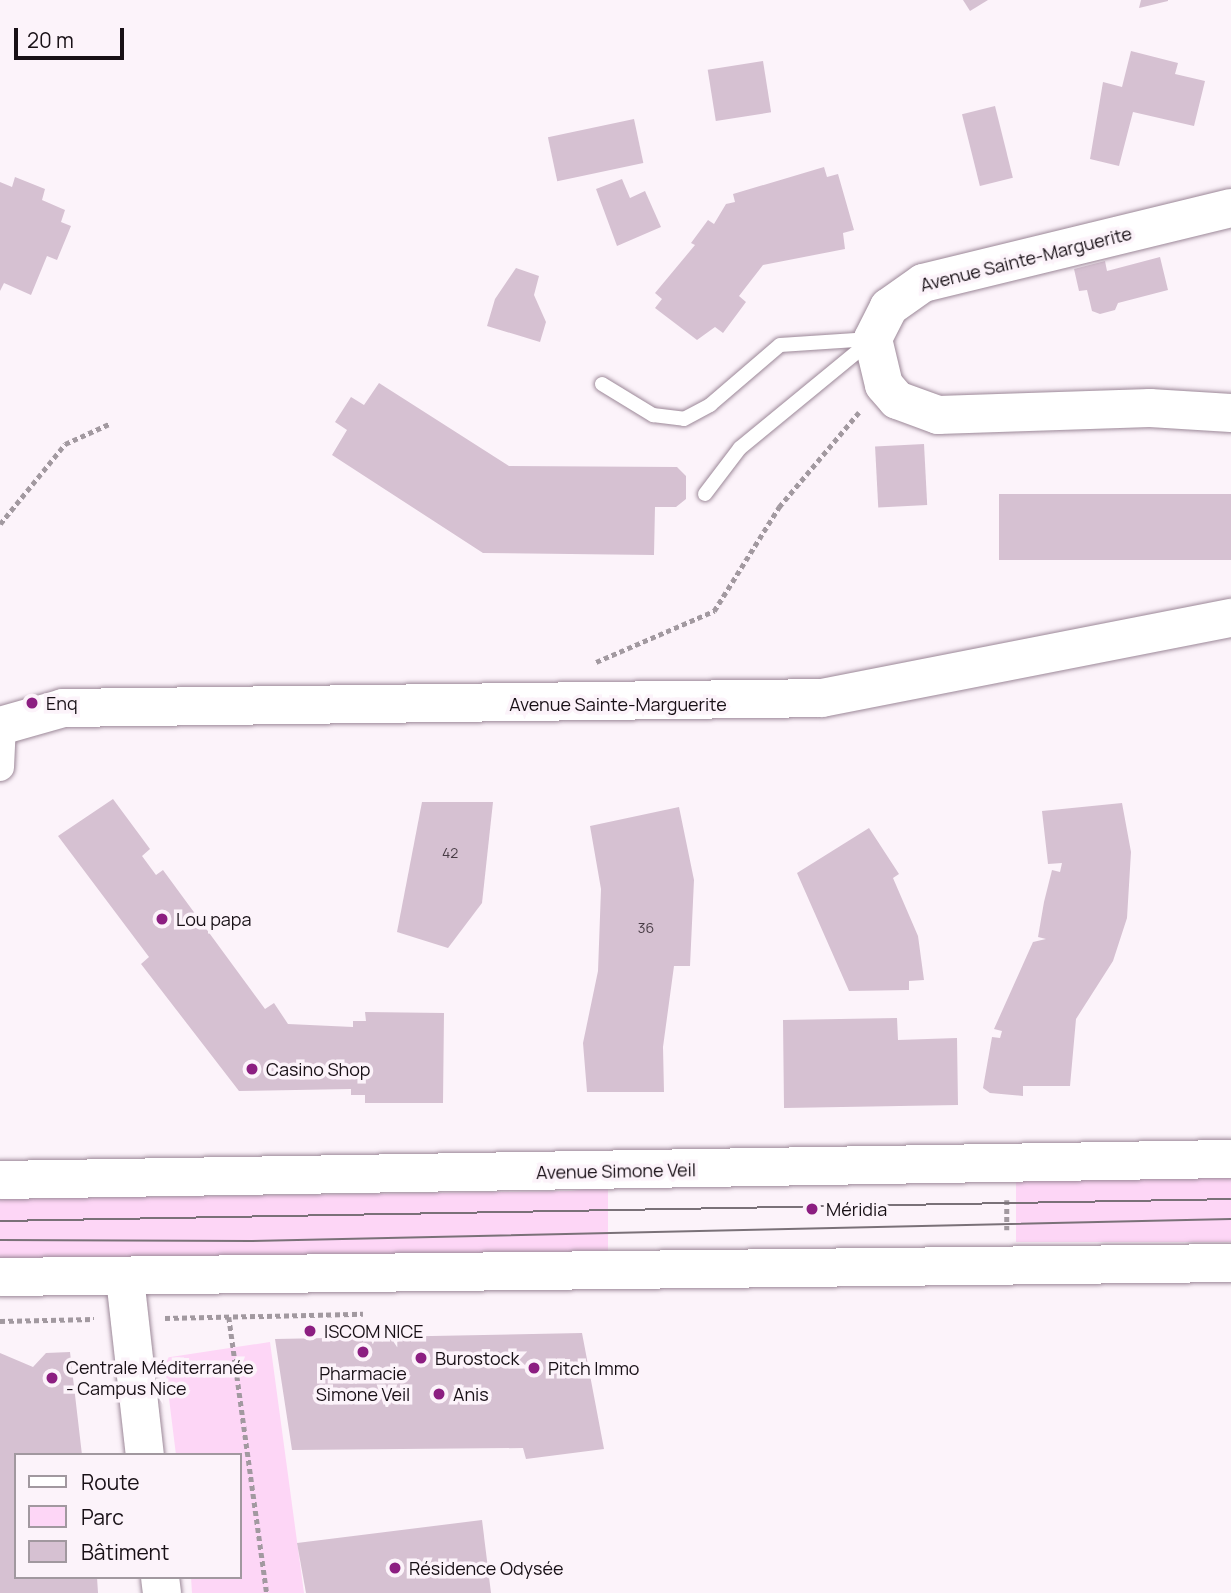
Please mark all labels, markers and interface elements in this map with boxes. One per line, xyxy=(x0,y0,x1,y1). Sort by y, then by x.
scale bar xyxy=(18,14,128,58)
text: 20 m xyxy=(27,26,74,54)
street label: Avenue Sainte-Marguerite xyxy=(918,222,1134,296)
place label: Enq xyxy=(46,692,78,714)
street label: Avenue Sainte-Marguerite xyxy=(509,693,727,715)
marker: Enq xyxy=(24,695,40,711)
house number: 42 xyxy=(442,845,458,861)
place label: Lou papa xyxy=(176,908,251,930)
marker: Lou papa xyxy=(154,911,170,927)
house number: 36 xyxy=(638,920,654,936)
place label: Casino Shop xyxy=(266,1058,371,1080)
marker: Casino Shop xyxy=(244,1061,260,1077)
street label: Avenue Simone Veil xyxy=(536,1159,696,1183)
place label: Méridia xyxy=(826,1198,887,1220)
marker: Méridia xyxy=(804,1201,820,1217)
place label: ISCOM NICE xyxy=(324,1320,424,1342)
marker: ISCOM NICE xyxy=(302,1323,318,1339)
marker: Pharmacie Simone Veil xyxy=(355,1344,371,1360)
place label: Burostock xyxy=(435,1347,519,1369)
marker: Burostock xyxy=(413,1350,429,1366)
place label: Centrale Méditerranée - Campus Nice xyxy=(66,1357,254,1400)
place label: Pitch Immo xyxy=(548,1357,639,1379)
marker: Pitch Immo xyxy=(526,1360,542,1376)
place label: Pharmacie Simone Veil xyxy=(316,1363,410,1406)
marker: Centrale Méditerranée - Campus Nice xyxy=(44,1370,60,1386)
place label: Anis xyxy=(453,1383,489,1405)
marker: Anis xyxy=(431,1386,447,1402)
legend xyxy=(14,1453,242,1579)
text: Route xyxy=(81,1468,139,1496)
text: Parc xyxy=(81,1503,124,1531)
text: Bâtiment xyxy=(81,1538,169,1566)
place label: Résidence Odysée xyxy=(409,1557,564,1579)
marker: Résidence Odysée xyxy=(387,1560,403,1576)

